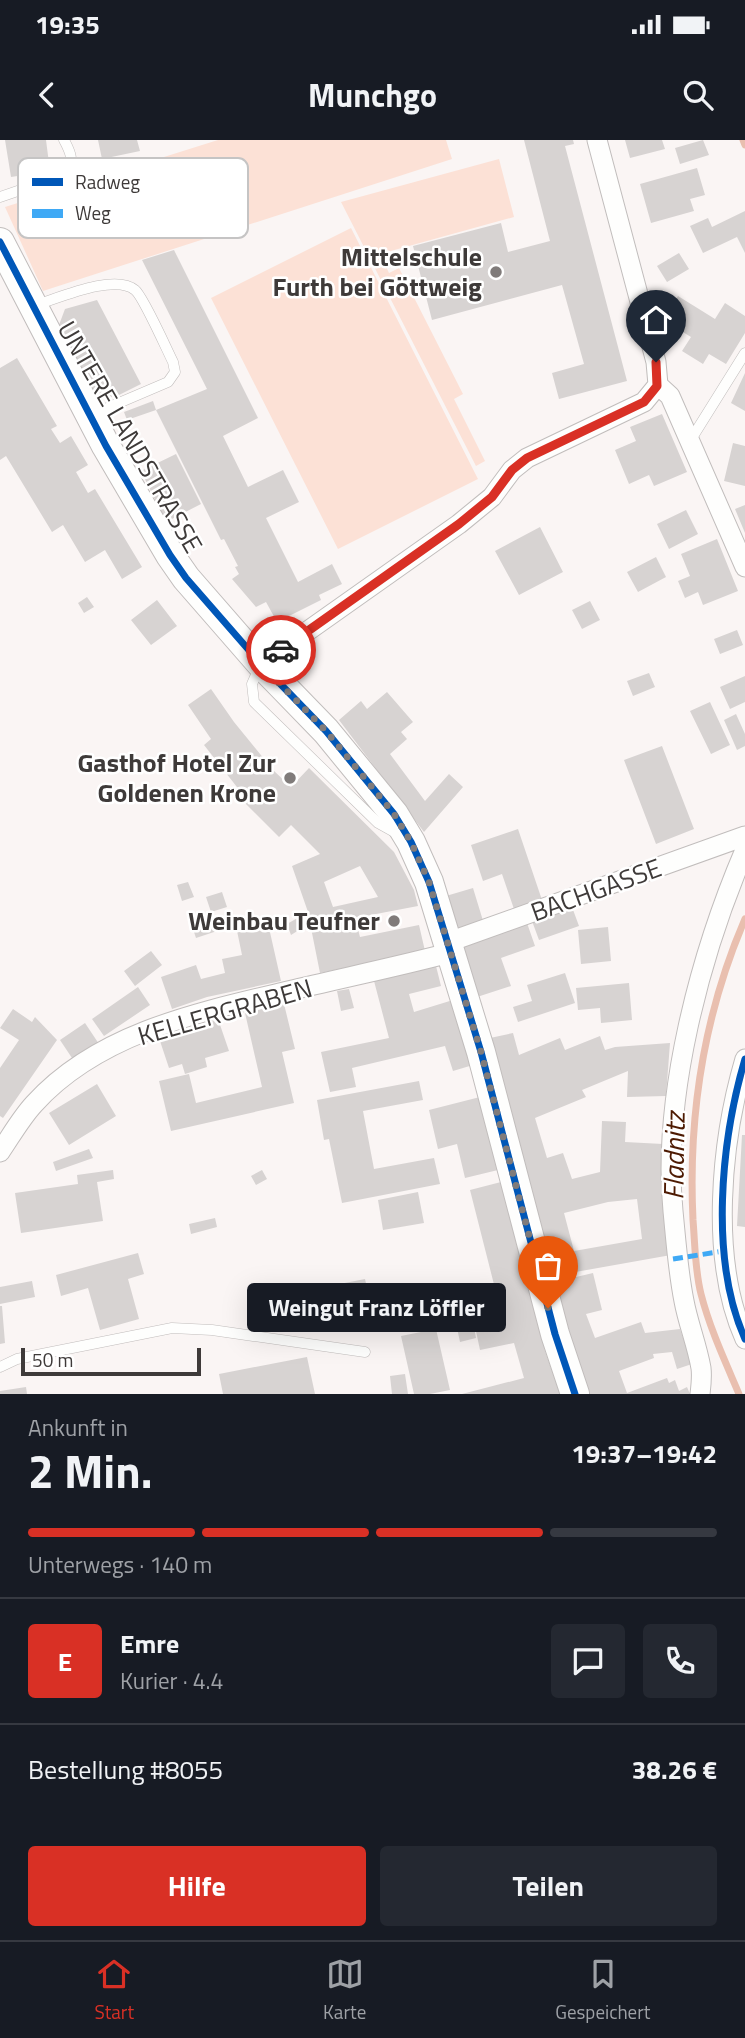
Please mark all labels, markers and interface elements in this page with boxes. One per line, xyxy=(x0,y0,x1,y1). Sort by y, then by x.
text: 19:35 xyxy=(35,5,100,44)
text: Munchgo xyxy=(308,71,437,119)
icon: back xyxy=(28,76,66,114)
icon: search xyxy=(679,76,717,114)
legend xyxy=(18,158,248,238)
text: Radweg xyxy=(75,167,140,196)
text: Weg xyxy=(75,198,111,227)
place label: Mittelschule Furth bei Göttweig xyxy=(273,237,482,306)
marker: Mittelschule Furth bei Göttweig xyxy=(488,264,504,280)
pin xyxy=(626,290,686,362)
icon: home xyxy=(637,301,675,339)
street label: UNTERE LANDSTRASSE xyxy=(48,313,213,560)
courier xyxy=(246,615,316,685)
icon: car xyxy=(262,631,300,669)
place label: Gasthof Hotel Zur Goldenen Krone xyxy=(77,743,276,812)
marker: Gasthof Hotel Zur Goldenen Krone xyxy=(282,770,298,786)
street label: BACHGASSE xyxy=(525,848,667,931)
place label: Weinbau Teufner xyxy=(188,901,380,940)
marker: Weinbau Teufner xyxy=(386,913,402,929)
street label: KELLERGRABEN xyxy=(133,968,317,1055)
water label: Fladnitz xyxy=(651,1109,696,1200)
pin xyxy=(518,1236,578,1308)
icon: bag xyxy=(529,1247,567,1285)
callout: Weingut Franz Löffler xyxy=(247,1284,506,1332)
text: Weingut Franz Löffler xyxy=(268,1290,485,1325)
scale bar xyxy=(21,1345,201,1377)
text: 50 m xyxy=(32,1345,73,1374)
text: Ankunft in xyxy=(28,1410,128,1445)
text: 19:37–19:42 xyxy=(571,1434,717,1473)
text: 2 Min. xyxy=(28,1436,152,1506)
text: Unterwegs · 140 m xyxy=(28,1547,212,1582)
text: Emre xyxy=(120,1624,179,1663)
button: chat xyxy=(551,1624,625,1698)
button: phone xyxy=(643,1624,717,1698)
text: E xyxy=(58,1642,72,1681)
text: Kurier · 4.4 xyxy=(120,1663,223,1698)
text: Bestellung #8055 xyxy=(28,1750,223,1789)
text: 38.26 € xyxy=(632,1750,717,1789)
button: Hilfe xyxy=(28,1846,366,1926)
button: Teilen xyxy=(380,1846,717,1926)
tab: Start xyxy=(95,1955,134,2026)
tab: Karte xyxy=(323,1955,366,2026)
tab: Gespeichert xyxy=(555,1955,650,2026)

